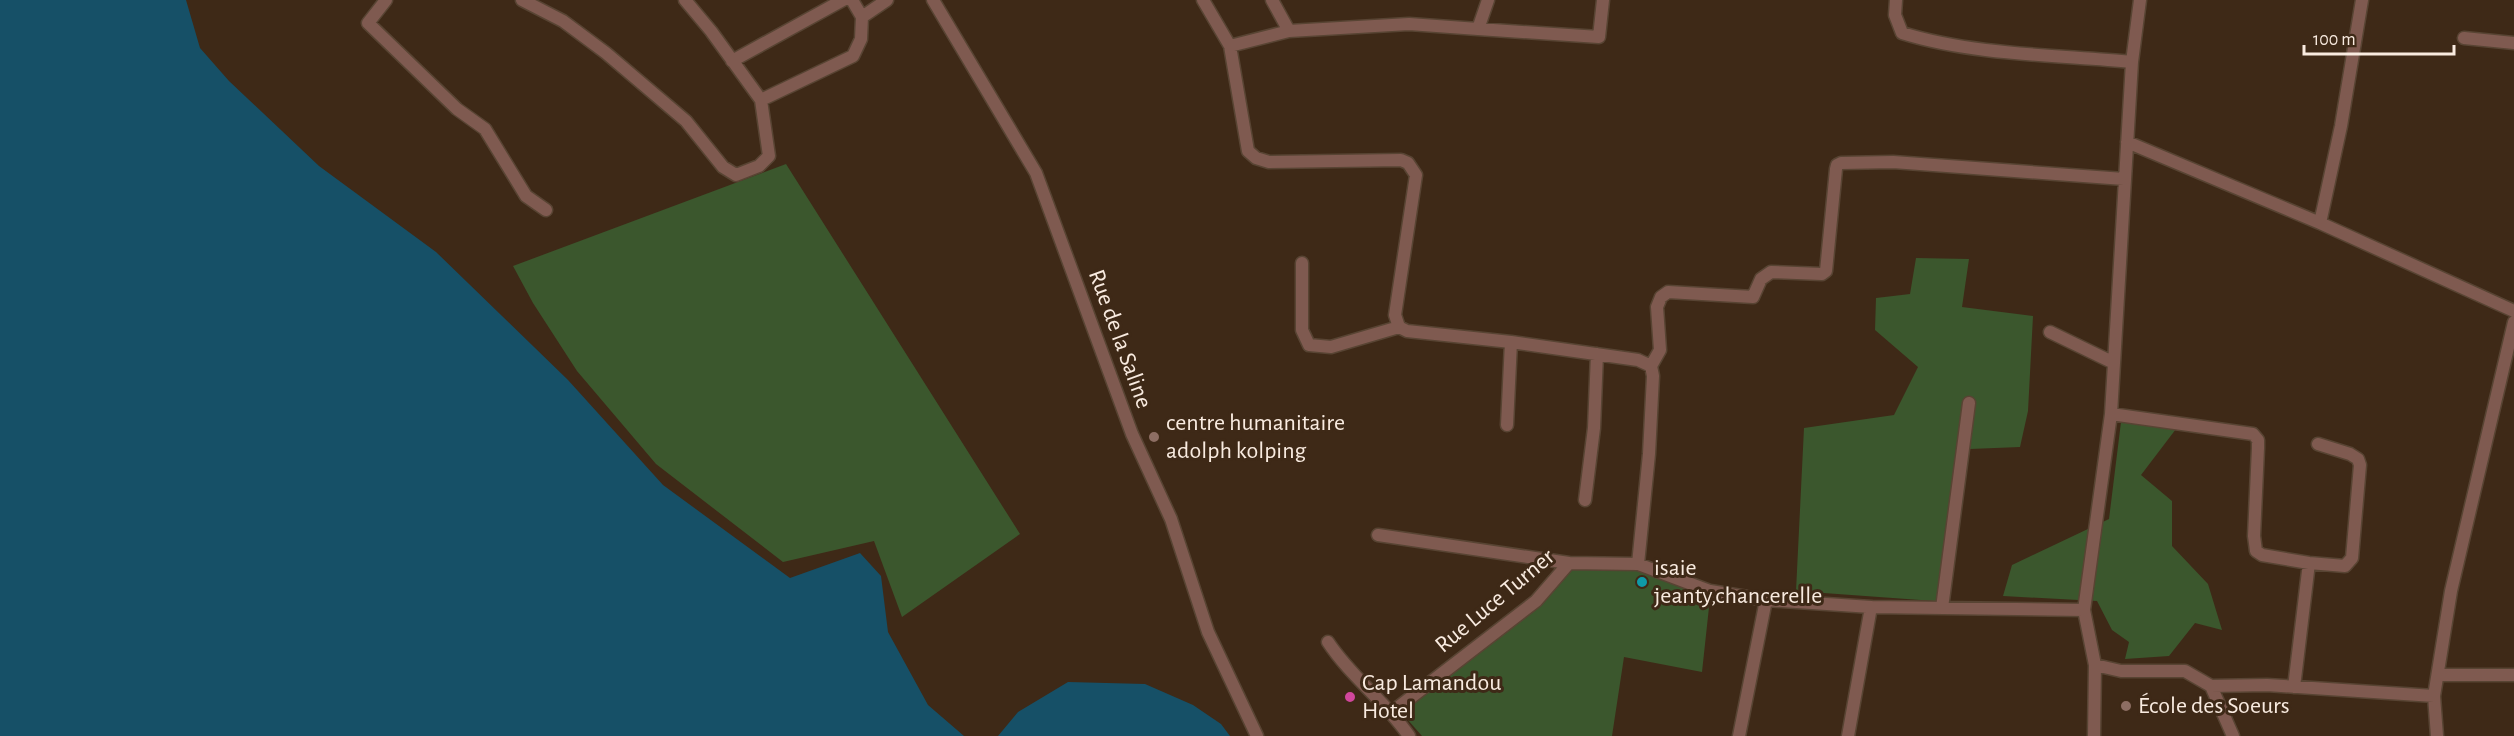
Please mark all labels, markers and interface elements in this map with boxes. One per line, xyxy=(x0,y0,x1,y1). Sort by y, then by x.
scale bar xyxy=(2304,18,2454,56)
text: 100 m xyxy=(2313,31,2356,49)
street label: Rue de la Saline xyxy=(1084,266,1156,412)
place label: centre humanitaire adolph kolping xyxy=(1166,411,1345,463)
marker: centre humanitaire adolph kolping xyxy=(1147,430,1161,444)
street label: Rue Luce Turner xyxy=(1431,544,1559,658)
place label: isaie jeanty,chancerelle xyxy=(1654,556,1822,608)
marker: isaie jeanty,chancerelle xyxy=(1635,575,1649,589)
place label: Cap Lamandou Hotel xyxy=(1362,671,1501,723)
marker: Cap Lamandou Hotel xyxy=(1343,690,1357,704)
place label: École des Soeurs xyxy=(2138,692,2290,718)
marker: École des Soeurs xyxy=(2119,699,2133,713)

